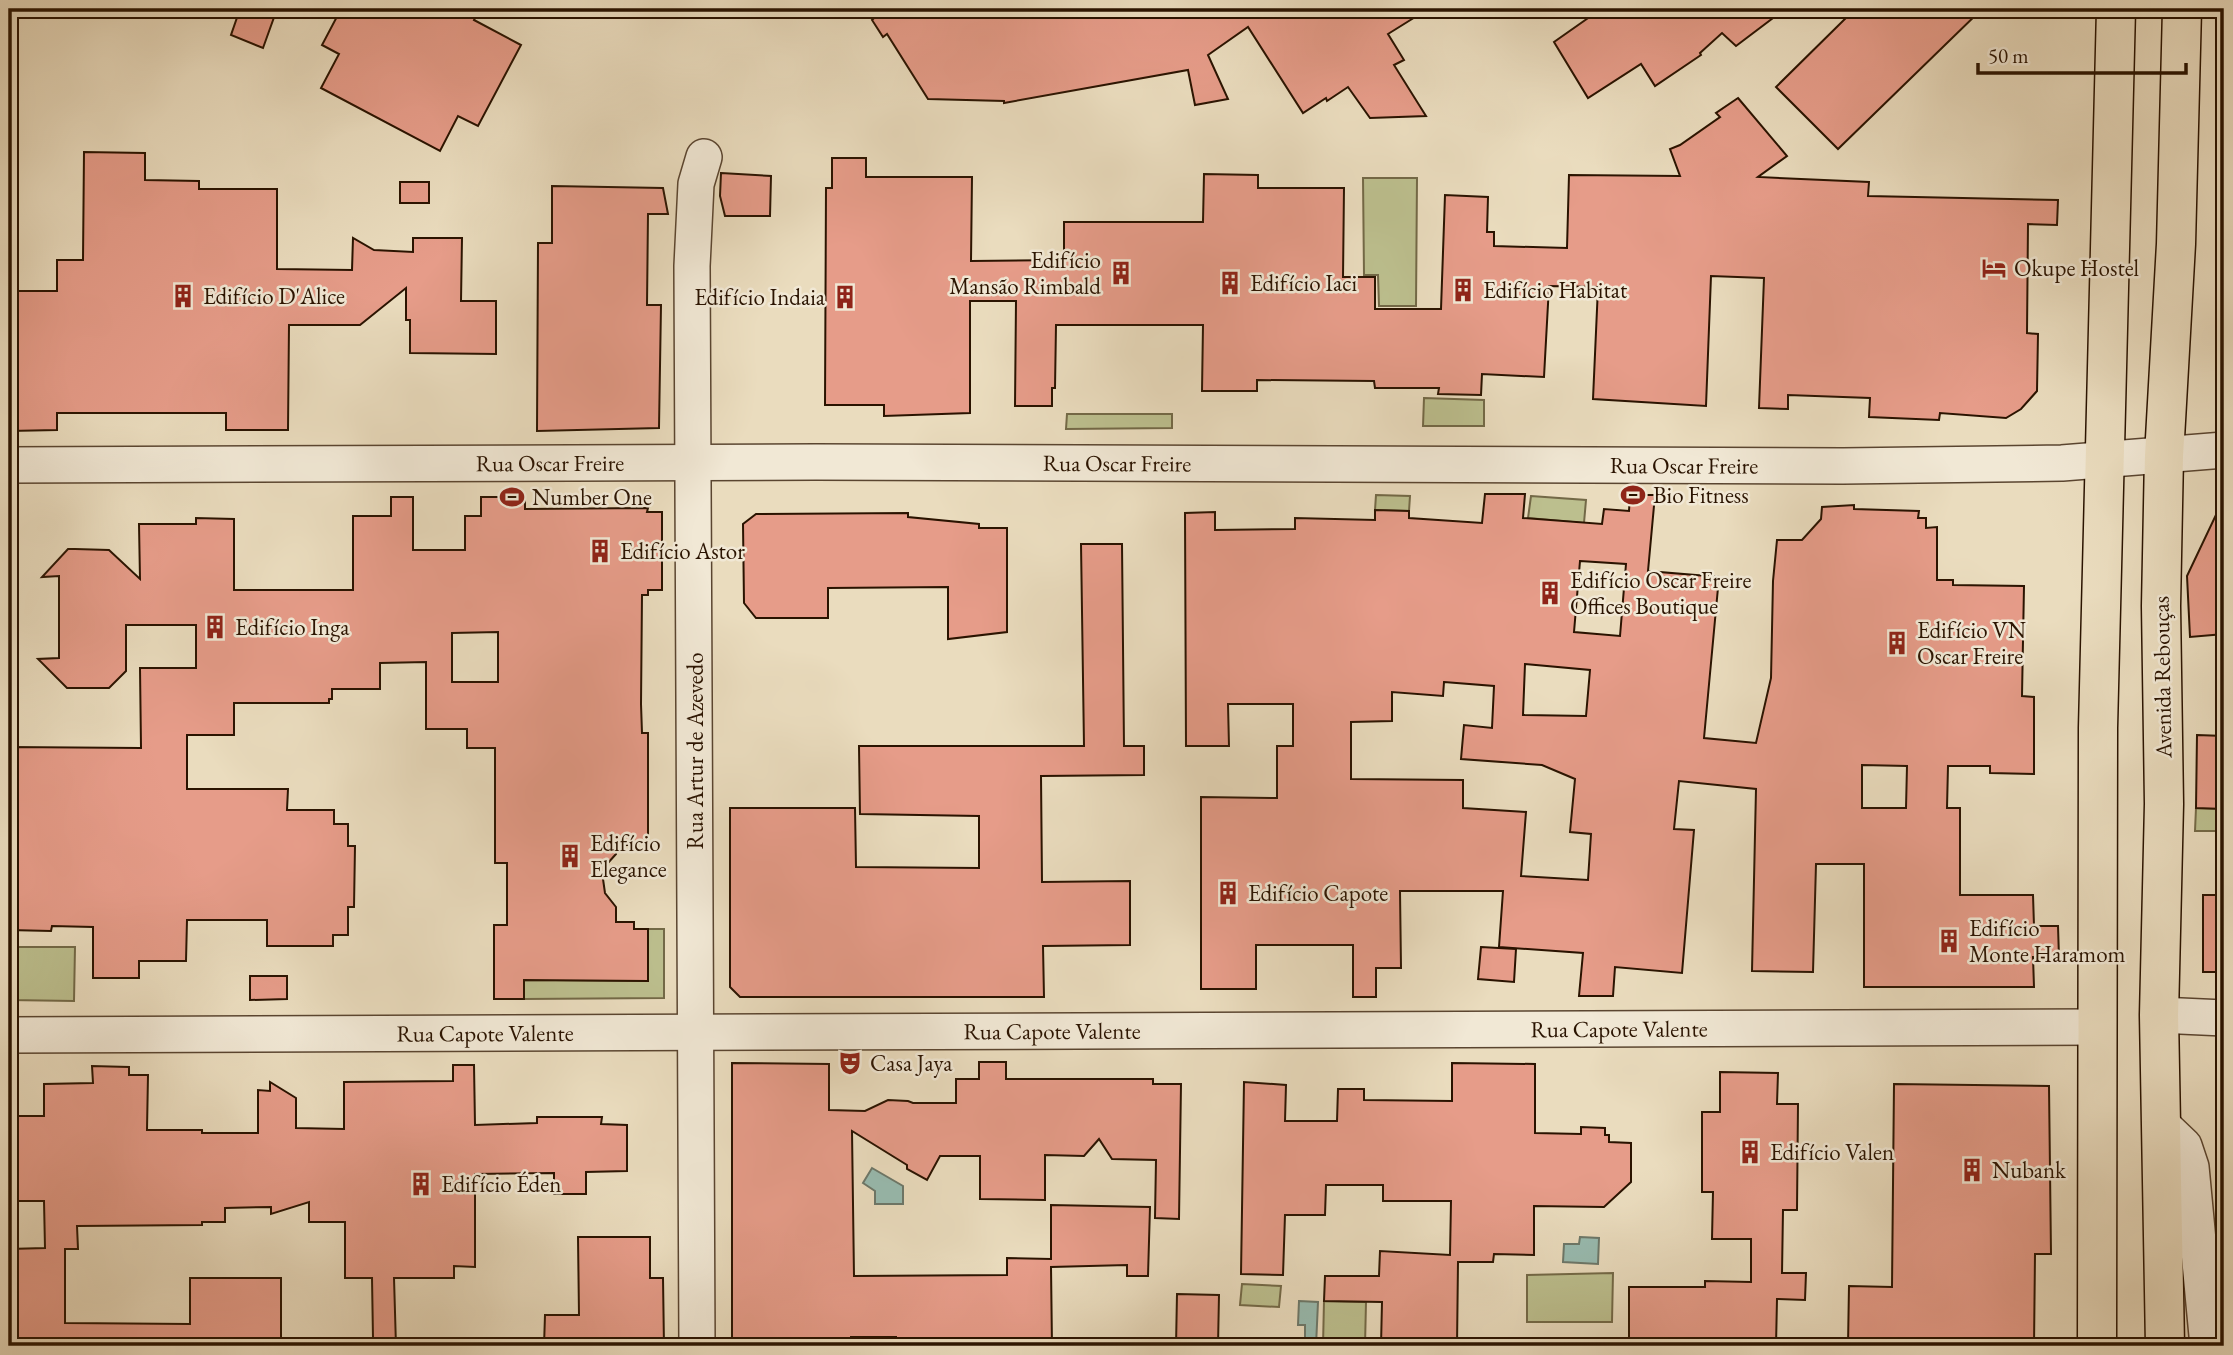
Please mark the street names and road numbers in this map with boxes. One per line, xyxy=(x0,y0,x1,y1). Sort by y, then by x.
street label: Rua Oscar Freire xyxy=(476,448,624,478)
street label: Rua Oscar Freire xyxy=(1043,448,1191,478)
street label: Rua Oscar Freire xyxy=(1610,450,1758,481)
street label: Avenida Rebouças xyxy=(2146,596,2178,759)
street label: Rua Artur de Azevedo xyxy=(680,652,710,850)
street label: Rua Capote Valente xyxy=(1530,1013,1708,1044)
street label: Rua Capote Valente xyxy=(963,1016,1141,1046)
street label: Rua Capote Valente xyxy=(396,1018,574,1049)

